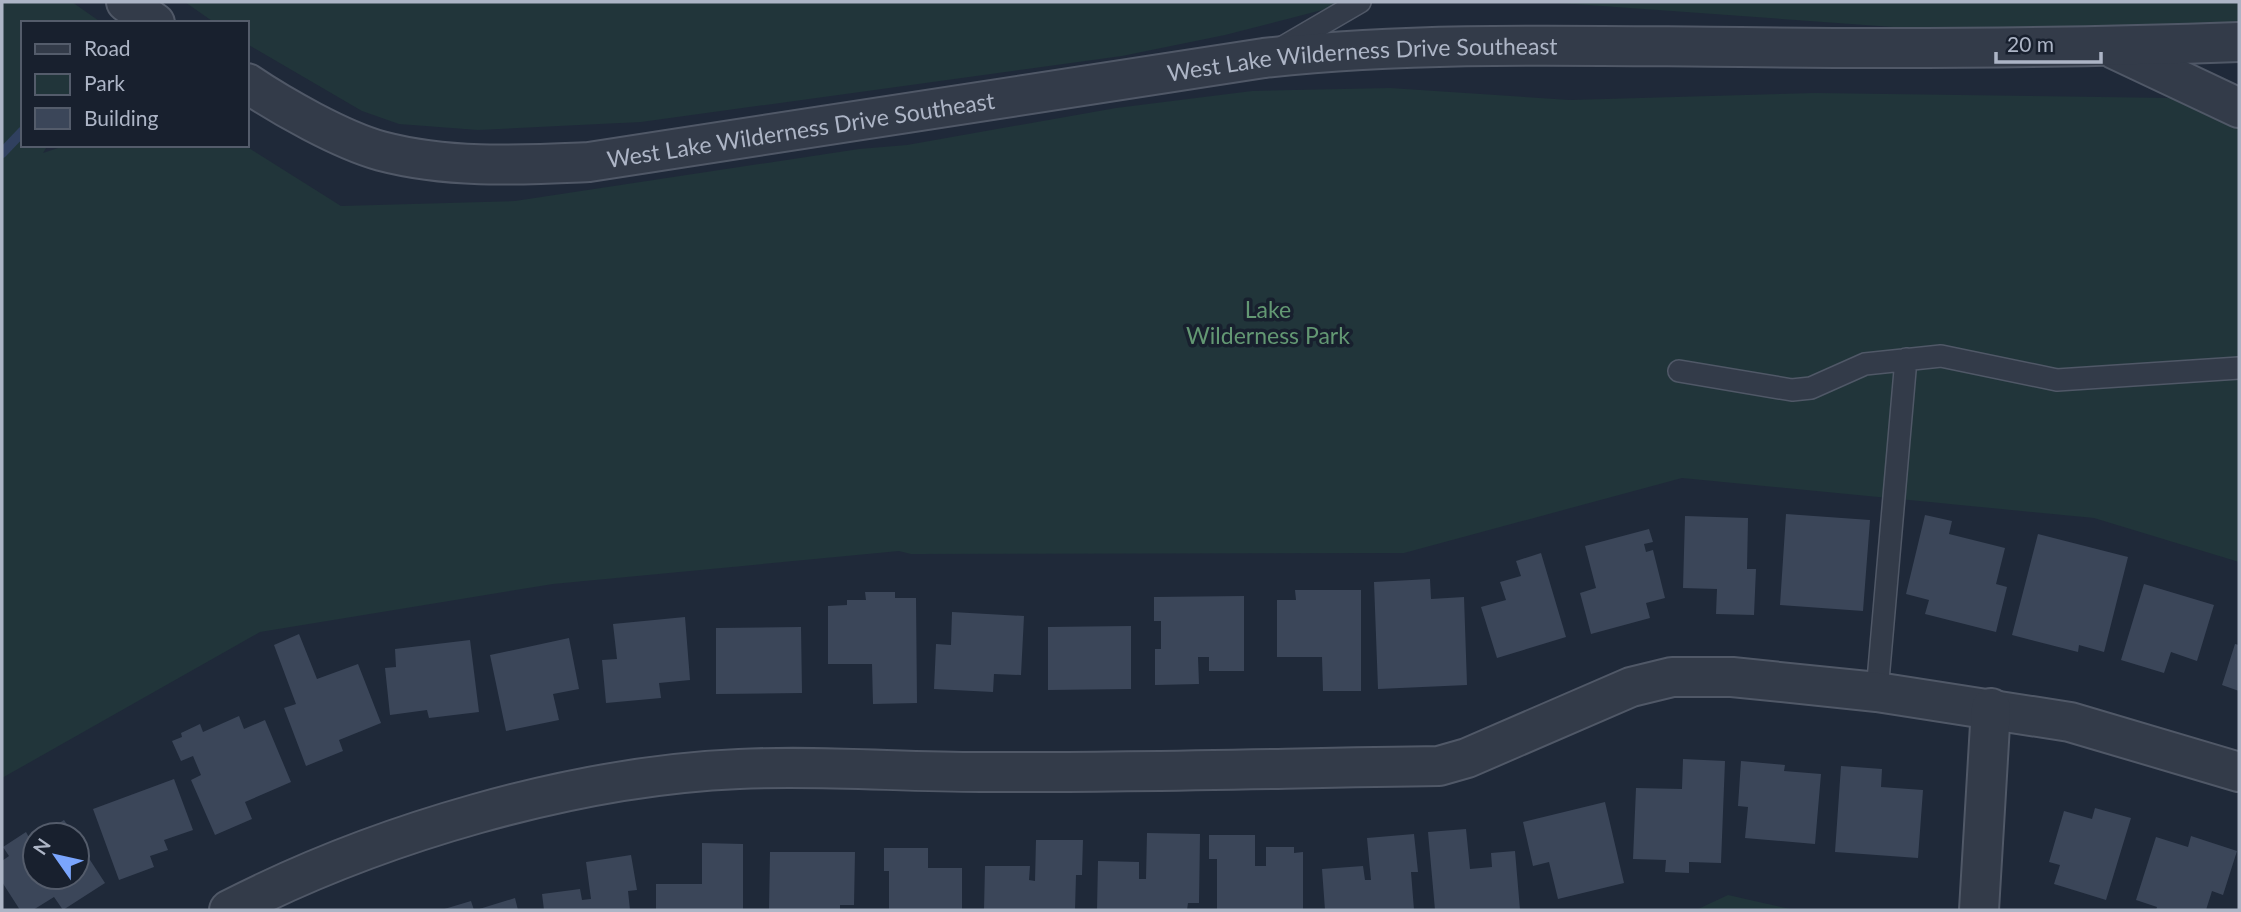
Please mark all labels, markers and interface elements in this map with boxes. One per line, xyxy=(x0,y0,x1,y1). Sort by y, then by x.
legend xyxy=(21,21,248,147)
scale bar xyxy=(1996,21,2101,65)
text: 20 m xyxy=(2007,31,2054,56)
street label: West Lake Wilderness Drive Southeast xyxy=(1165,32,1558,87)
text: Road xyxy=(84,35,131,60)
text: Park xyxy=(84,70,125,95)
street label: West Lake Wilderness Drive Southeast xyxy=(605,86,997,173)
text: Building xyxy=(84,105,159,130)
park label: Lake Wilderness Park xyxy=(1186,295,1350,349)
north arrow xyxy=(21,821,91,891)
text: N xyxy=(28,834,55,859)

